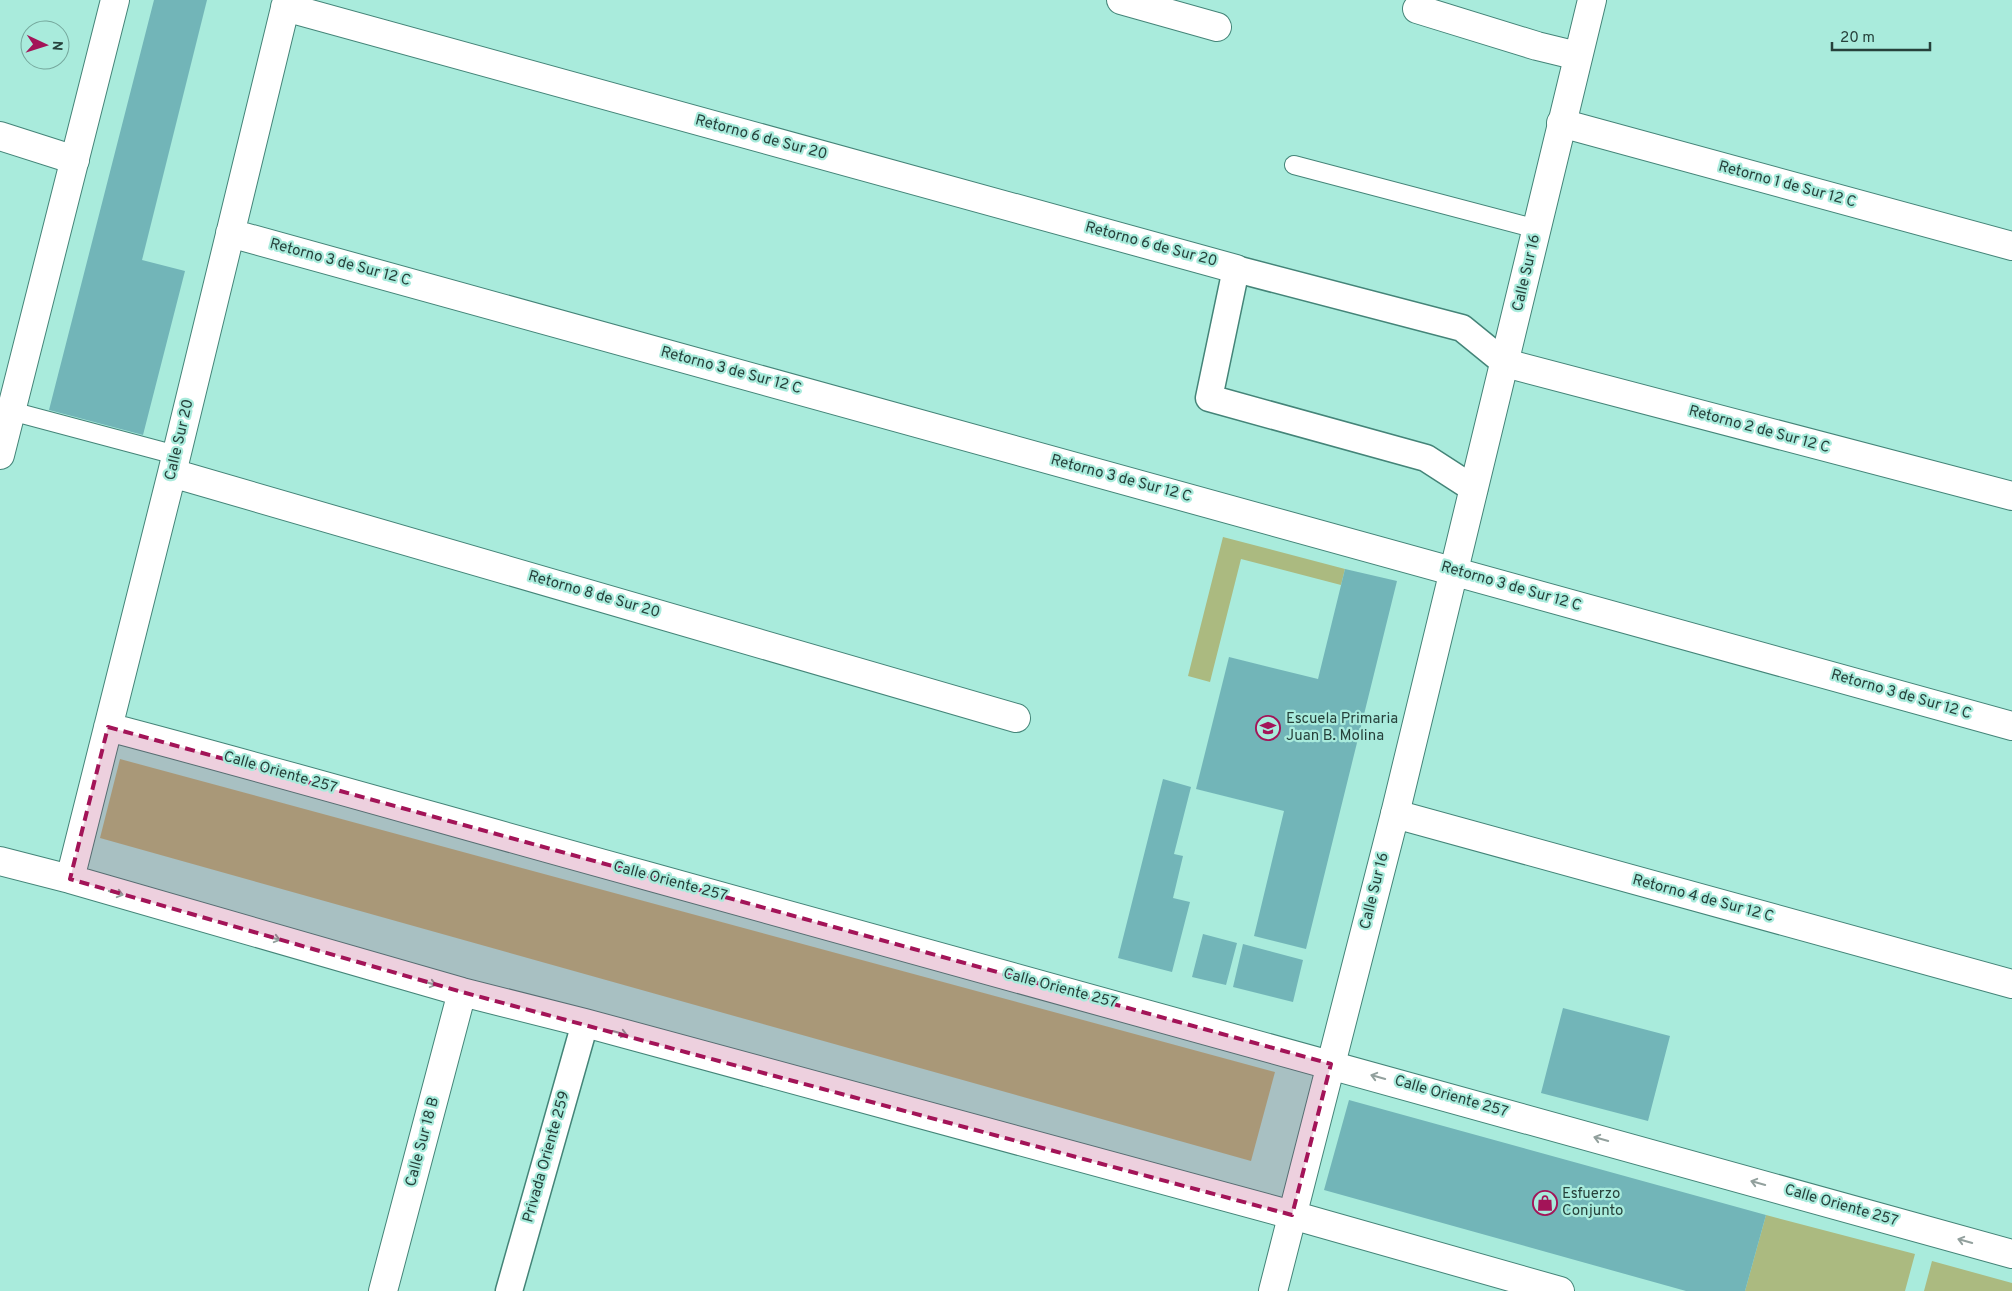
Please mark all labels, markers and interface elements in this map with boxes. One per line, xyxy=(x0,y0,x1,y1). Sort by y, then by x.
north arrow xyxy=(20,20,70,70)
scale bar xyxy=(1832,20,1930,52)
text: 20 m xyxy=(1840,29,1875,48)
text: N xyxy=(48,40,65,51)
street label: Retorno 6 de Sur 20 xyxy=(693,111,829,165)
street label: Retorno 1 de Sur 12 C xyxy=(1716,157,1858,213)
street label: Retorno 6 de Sur 20 xyxy=(1083,218,1219,272)
street label: Calle Sur 16 xyxy=(1509,233,1545,313)
street label: Retorno 3 de Sur 12 C xyxy=(267,235,413,291)
street label: Retorno 3 de Sur 12 C xyxy=(658,343,804,399)
street label: Calle Sur 20 xyxy=(161,398,199,482)
street label: Retorno 2 de Sur 12 C xyxy=(1686,402,1832,458)
street label: Retorno 3 de Sur 12 C xyxy=(1048,451,1194,507)
street label: Retorno 3 de Sur 12 C xyxy=(1439,558,1583,616)
street label: Retorno 8 de Sur 20 xyxy=(526,567,662,623)
street label: Retorno 3 de Sur 12 C xyxy=(1829,666,1973,724)
place label: Escuela Primaria Juan B. Molina xyxy=(1286,710,1398,746)
school or university icon: Escuela Primaria Juan B. Molina xyxy=(1255,715,1281,741)
street label: Calle Oriente 257 xyxy=(221,748,339,798)
street label: Calle Sur 16 xyxy=(1356,851,1394,931)
street label: Calle Oriente 257 xyxy=(611,858,729,906)
street label: Retorno 4 de Sur 12 C xyxy=(1630,871,1776,927)
one-way arrow xyxy=(108,888,124,898)
one-way arrow xyxy=(264,933,280,943)
street label: Calle Oriente 257 xyxy=(1001,965,1119,1013)
one-way arrow xyxy=(420,978,436,988)
one-way arrow xyxy=(611,1029,627,1038)
one-way arrow xyxy=(1370,1071,1386,1081)
street label: Calle Oriente 257 xyxy=(1392,1072,1510,1122)
street label: Privada Oriente 259 xyxy=(519,1089,575,1225)
street label: Calle Sur 18 B xyxy=(402,1095,444,1189)
one-way arrow xyxy=(1594,1134,1610,1144)
one-way arrow xyxy=(1750,1178,1766,1187)
street label: Calle Oriente 257 xyxy=(1782,1181,1900,1231)
place label: Esfuerzo Conjunto xyxy=(1562,1185,1623,1221)
shop icon: Esfuerzo Conjunto xyxy=(1532,1190,1558,1216)
one-way arrow xyxy=(1957,1236,1973,1245)

